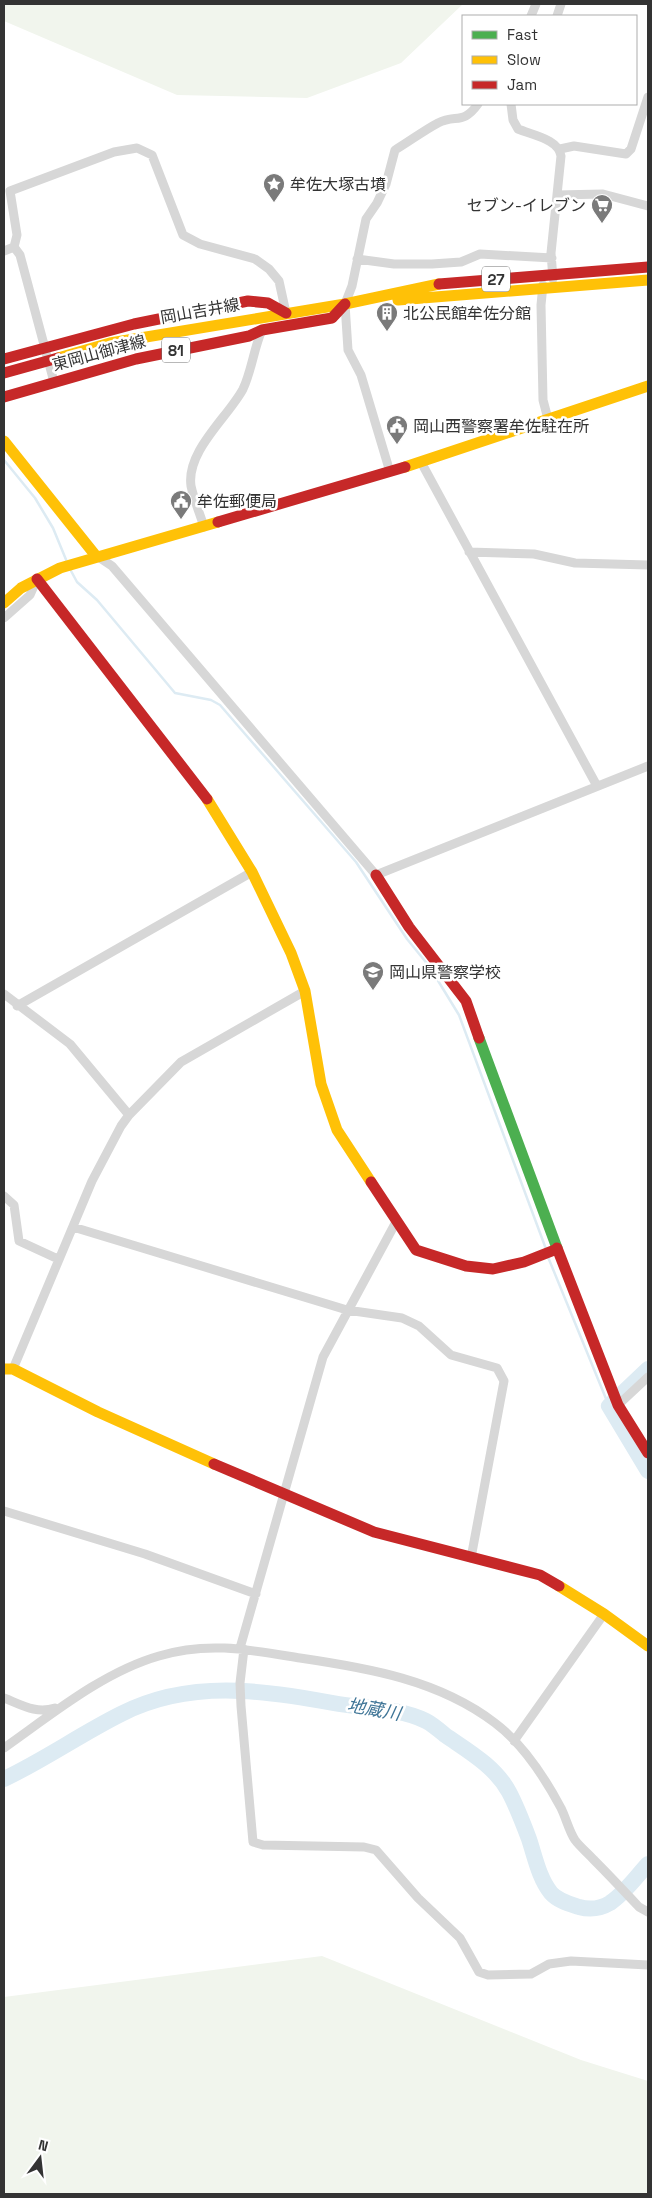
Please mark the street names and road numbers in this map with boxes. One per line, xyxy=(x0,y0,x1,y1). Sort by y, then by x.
road number: 27 xyxy=(482,266,510,292)
street label: 岡山吉井線 xyxy=(159,294,241,328)
street label: 東岡山御津線 xyxy=(50,330,148,376)
road number: 81 xyxy=(162,338,190,362)

